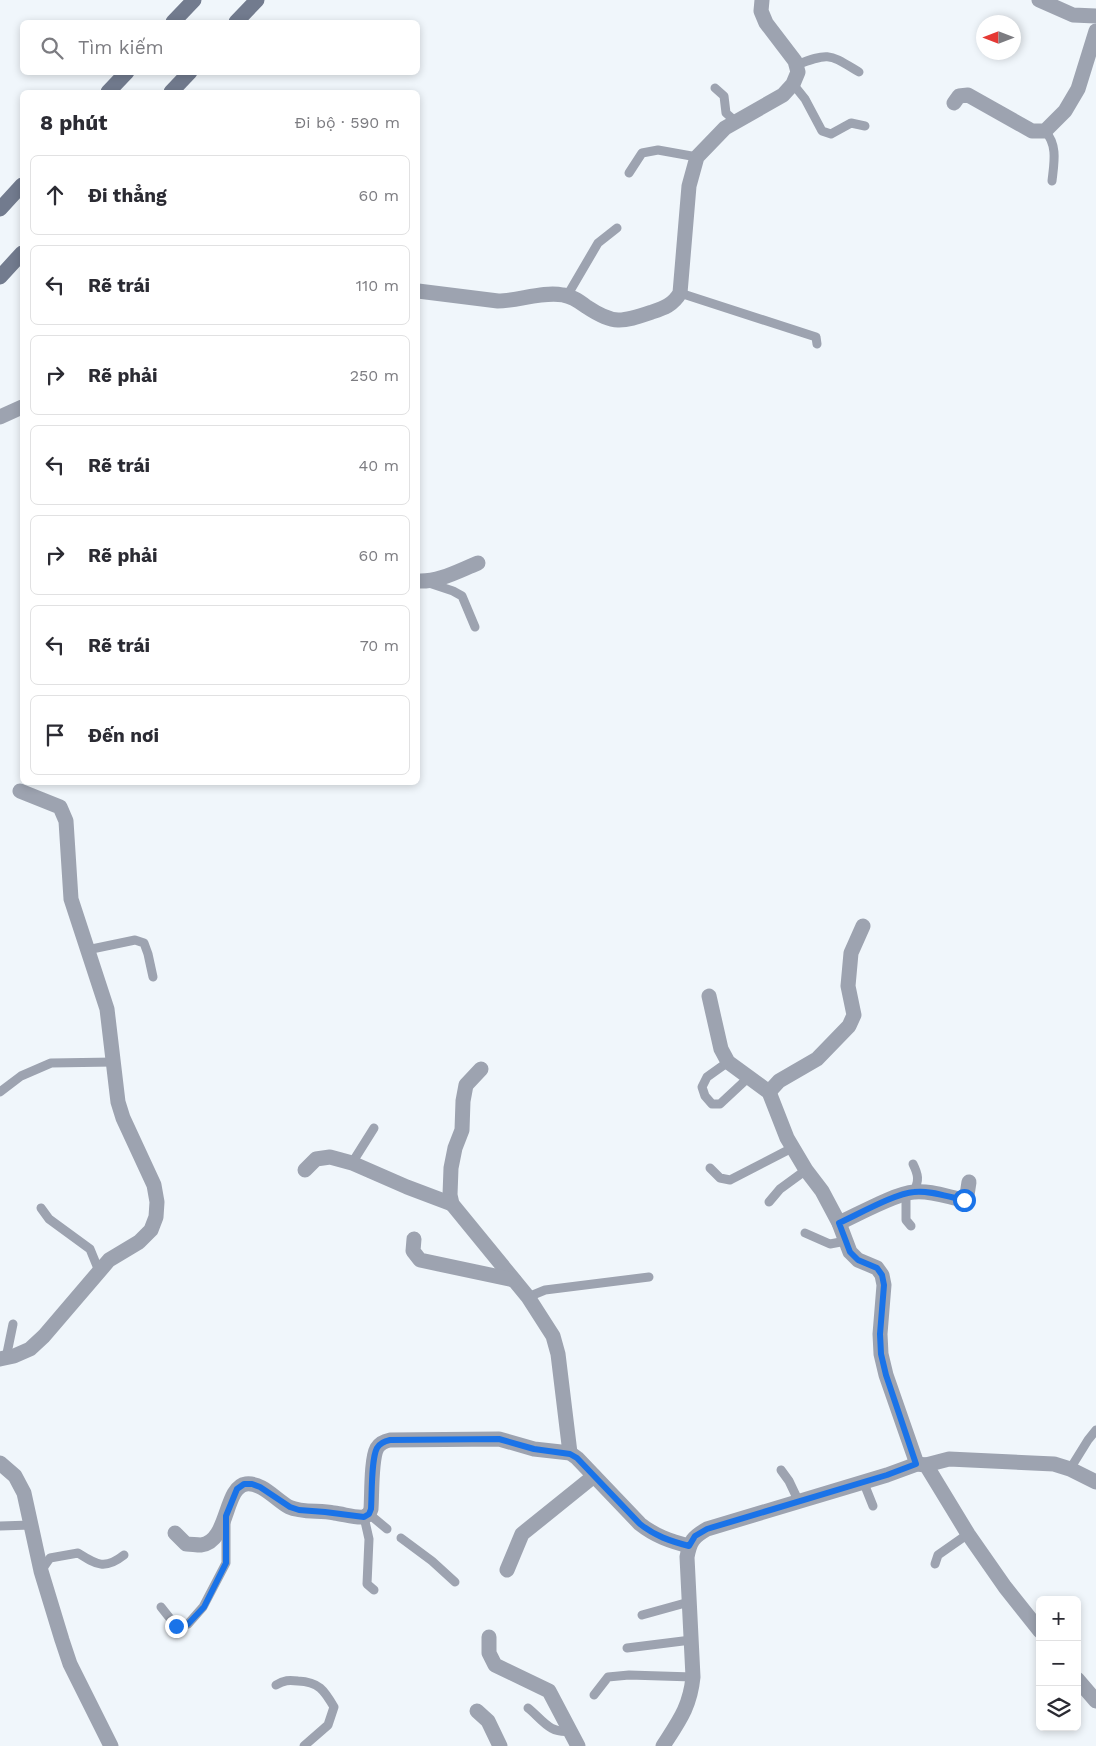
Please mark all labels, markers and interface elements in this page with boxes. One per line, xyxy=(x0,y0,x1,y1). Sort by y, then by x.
north arrow xyxy=(976,15,1021,60)
search box xyxy=(20,20,420,75)
icon: search xyxy=(38,34,66,62)
text: Tìm kiếm xyxy=(78,36,164,59)
text: 8 phút xyxy=(40,110,108,135)
text: Đi bộ · 590 m xyxy=(295,113,400,132)
icon: ahead xyxy=(41,181,69,209)
text: Đi thẳng xyxy=(88,184,167,207)
text: 60 m xyxy=(359,186,399,205)
icon: left xyxy=(41,271,69,299)
text: Rẽ trái xyxy=(88,274,150,297)
text: 110 m xyxy=(356,276,399,295)
icon: right xyxy=(41,361,69,389)
text: Rẽ phải xyxy=(88,364,158,387)
text: 250 m xyxy=(350,366,399,385)
icon: left xyxy=(41,451,69,479)
text: Rẽ trái xyxy=(88,454,150,477)
text: 40 m xyxy=(359,456,399,475)
icon: right xyxy=(41,541,69,569)
text: Rẽ phải xyxy=(88,544,158,567)
text: 60 m xyxy=(359,546,399,565)
icon: left xyxy=(41,631,69,659)
text: Rẽ trái xyxy=(88,634,150,657)
text: 70 m xyxy=(360,636,399,655)
icon: arrive xyxy=(41,721,69,749)
text: Đến nơi xyxy=(88,724,159,747)
route start xyxy=(953,1189,976,1212)
map controls xyxy=(1036,1596,1081,1731)
button: + xyxy=(1036,1596,1081,1641)
route end xyxy=(165,1615,188,1638)
button: − xyxy=(1036,1641,1081,1686)
button: layers xyxy=(1036,1686,1081,1731)

